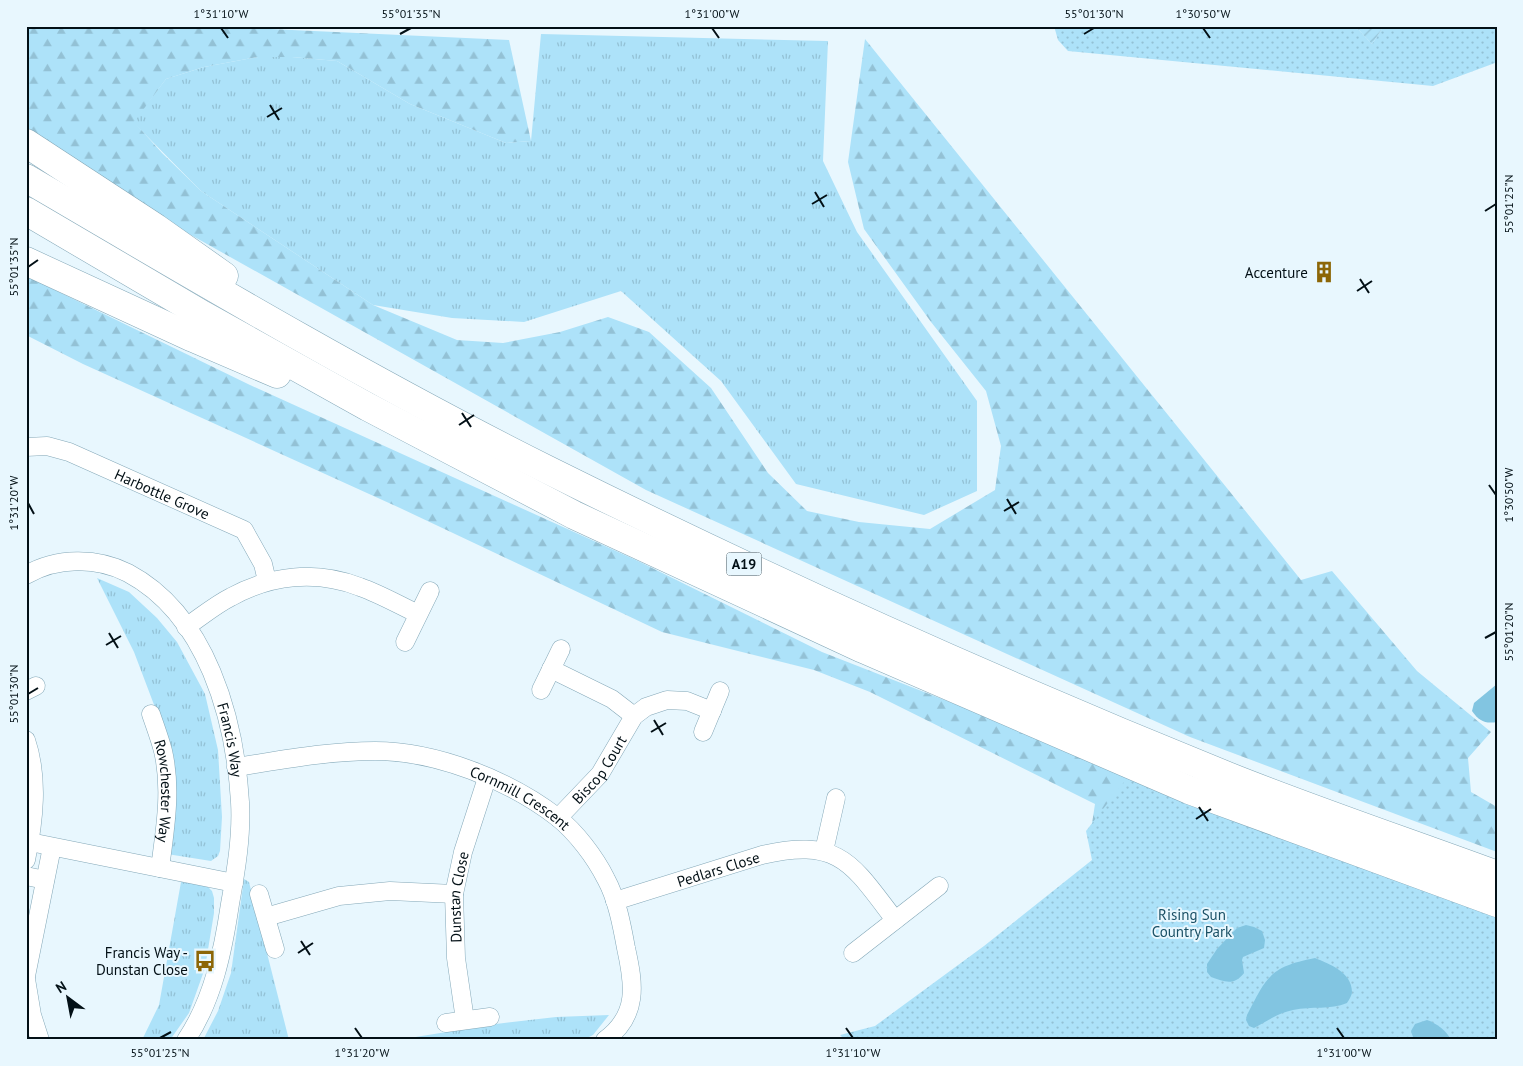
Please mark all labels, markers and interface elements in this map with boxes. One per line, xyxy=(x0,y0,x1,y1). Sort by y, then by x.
text: 1°31'10"W xyxy=(194,6,248,21)
text: 55°01'35"N xyxy=(381,6,441,21)
text: 1°31'00"W xyxy=(685,6,739,21)
text: 55°01'30"N xyxy=(1064,6,1124,21)
text: 1°30'50"W xyxy=(1176,6,1230,21)
text: 55°01'25"N xyxy=(1501,174,1516,234)
text: 55°01'35"N xyxy=(6,237,21,297)
building icon: Accenture xyxy=(1311,259,1337,285)
place label: Accenture xyxy=(1245,263,1308,282)
street label: Harbottle Grove xyxy=(112,464,213,523)
text: 1°30'50"W xyxy=(1501,468,1516,522)
text: 1°31'20"W xyxy=(6,476,21,530)
road number: A19 xyxy=(726,552,762,576)
text: 55°01'20"N xyxy=(1501,602,1516,662)
text: 55°01'30"N xyxy=(6,664,21,724)
street label: Francis Way xyxy=(214,700,247,778)
street label: Biscop Court xyxy=(567,732,630,807)
street label: Rowchester Way xyxy=(151,737,177,844)
street label: Cornmill Crescent xyxy=(468,761,575,834)
street label: Pedlars Close xyxy=(674,847,762,891)
street label: Dunstan Close xyxy=(444,850,472,943)
park label: Rising Sun Country Park xyxy=(1152,905,1233,941)
place label: Francis Way - Dunstan Close xyxy=(96,943,188,979)
bus stop icon: Francis Way - Dunstan Close xyxy=(192,948,218,974)
north arrow xyxy=(42,974,92,1024)
text: N xyxy=(52,977,70,997)
text: 55°01'25"N xyxy=(130,1045,190,1060)
text: 1°31'20"W xyxy=(335,1045,389,1060)
text: 1°31'10"W xyxy=(826,1045,880,1060)
text: 1°31'00"W xyxy=(1317,1045,1371,1060)

